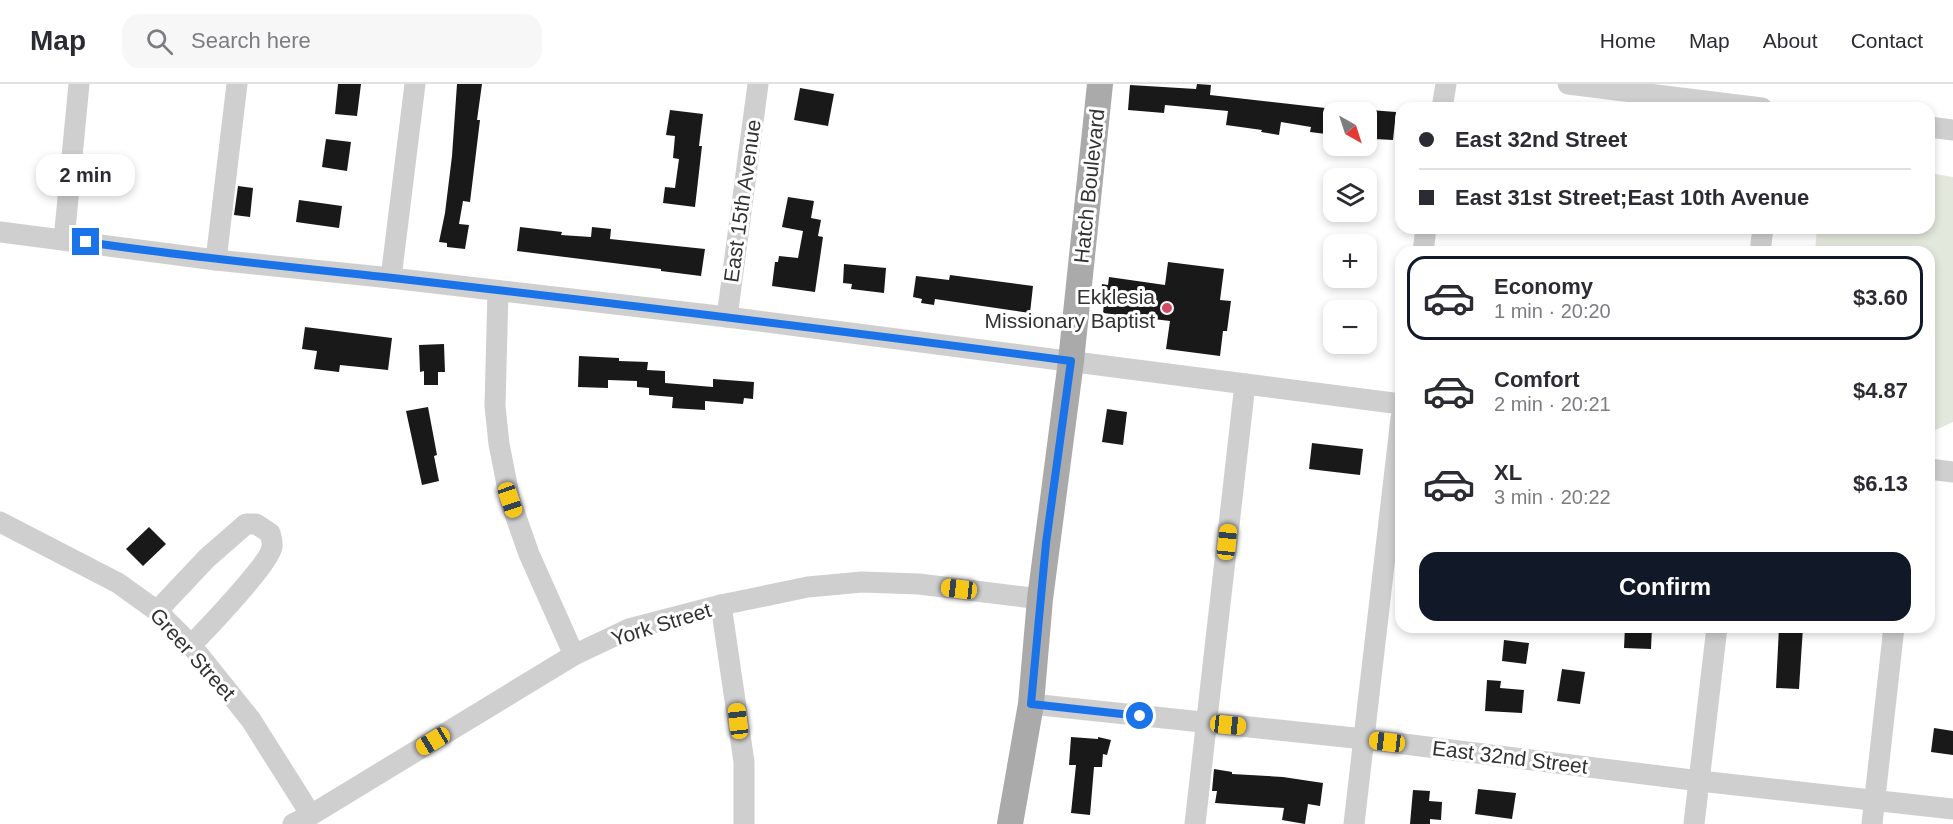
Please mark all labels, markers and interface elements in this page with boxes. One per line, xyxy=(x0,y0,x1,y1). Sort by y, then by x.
search box xyxy=(122,14,542,68)
text: Map xyxy=(30,25,86,56)
icon: search xyxy=(143,25,176,58)
text: Search here xyxy=(191,28,311,53)
text: Home xyxy=(1600,29,1656,52)
text: Map xyxy=(1689,29,1730,52)
text: About xyxy=(1763,29,1818,52)
text: Contact xyxy=(1851,29,1923,52)
north arrow xyxy=(1323,102,1377,156)
map controls xyxy=(1323,102,1377,354)
street label: Hatch Boulevard xyxy=(1069,108,1109,264)
street label: East 15th Avenue xyxy=(719,118,765,284)
text: East 32nd Street xyxy=(1455,127,1627,152)
callout: 2 min xyxy=(36,155,136,197)
text: 2 min xyxy=(59,164,112,186)
button: layers xyxy=(1323,168,1377,222)
text: East 31st Street;East 10th Avenue xyxy=(1455,185,1809,210)
route end xyxy=(72,228,99,255)
button: + xyxy=(1323,234,1377,288)
icon: car xyxy=(1422,271,1476,325)
text: Economy xyxy=(1494,274,1593,299)
place label: Ekklesia Missionary Baptist xyxy=(985,285,1155,332)
text: $3.60 xyxy=(1853,285,1908,310)
button: − xyxy=(1323,300,1377,354)
text: 1 min · 20:20 xyxy=(1494,300,1611,322)
marker: Ekklesia Missionary Baptist xyxy=(1160,301,1174,315)
icon: car xyxy=(1422,364,1476,418)
text: Comfort xyxy=(1494,367,1580,392)
text: $4.87 xyxy=(1853,378,1908,403)
text: 2 min · 20:21 xyxy=(1494,393,1611,415)
icon: car xyxy=(1422,457,1476,511)
text: XL xyxy=(1494,460,1522,485)
text: $6.13 xyxy=(1853,471,1908,496)
car xyxy=(496,480,524,520)
text: 3 min · 20:22 xyxy=(1494,486,1611,508)
car xyxy=(1216,523,1238,561)
button: Confirm xyxy=(1419,552,1911,621)
car xyxy=(940,578,978,600)
street label: York Street xyxy=(608,598,714,650)
street label: Greer Street xyxy=(146,603,240,705)
car xyxy=(727,702,749,740)
route start xyxy=(1126,702,1153,729)
car xyxy=(1209,714,1247,736)
car xyxy=(413,724,453,758)
car xyxy=(1368,731,1406,753)
street label: East 32nd Street xyxy=(1431,736,1589,778)

